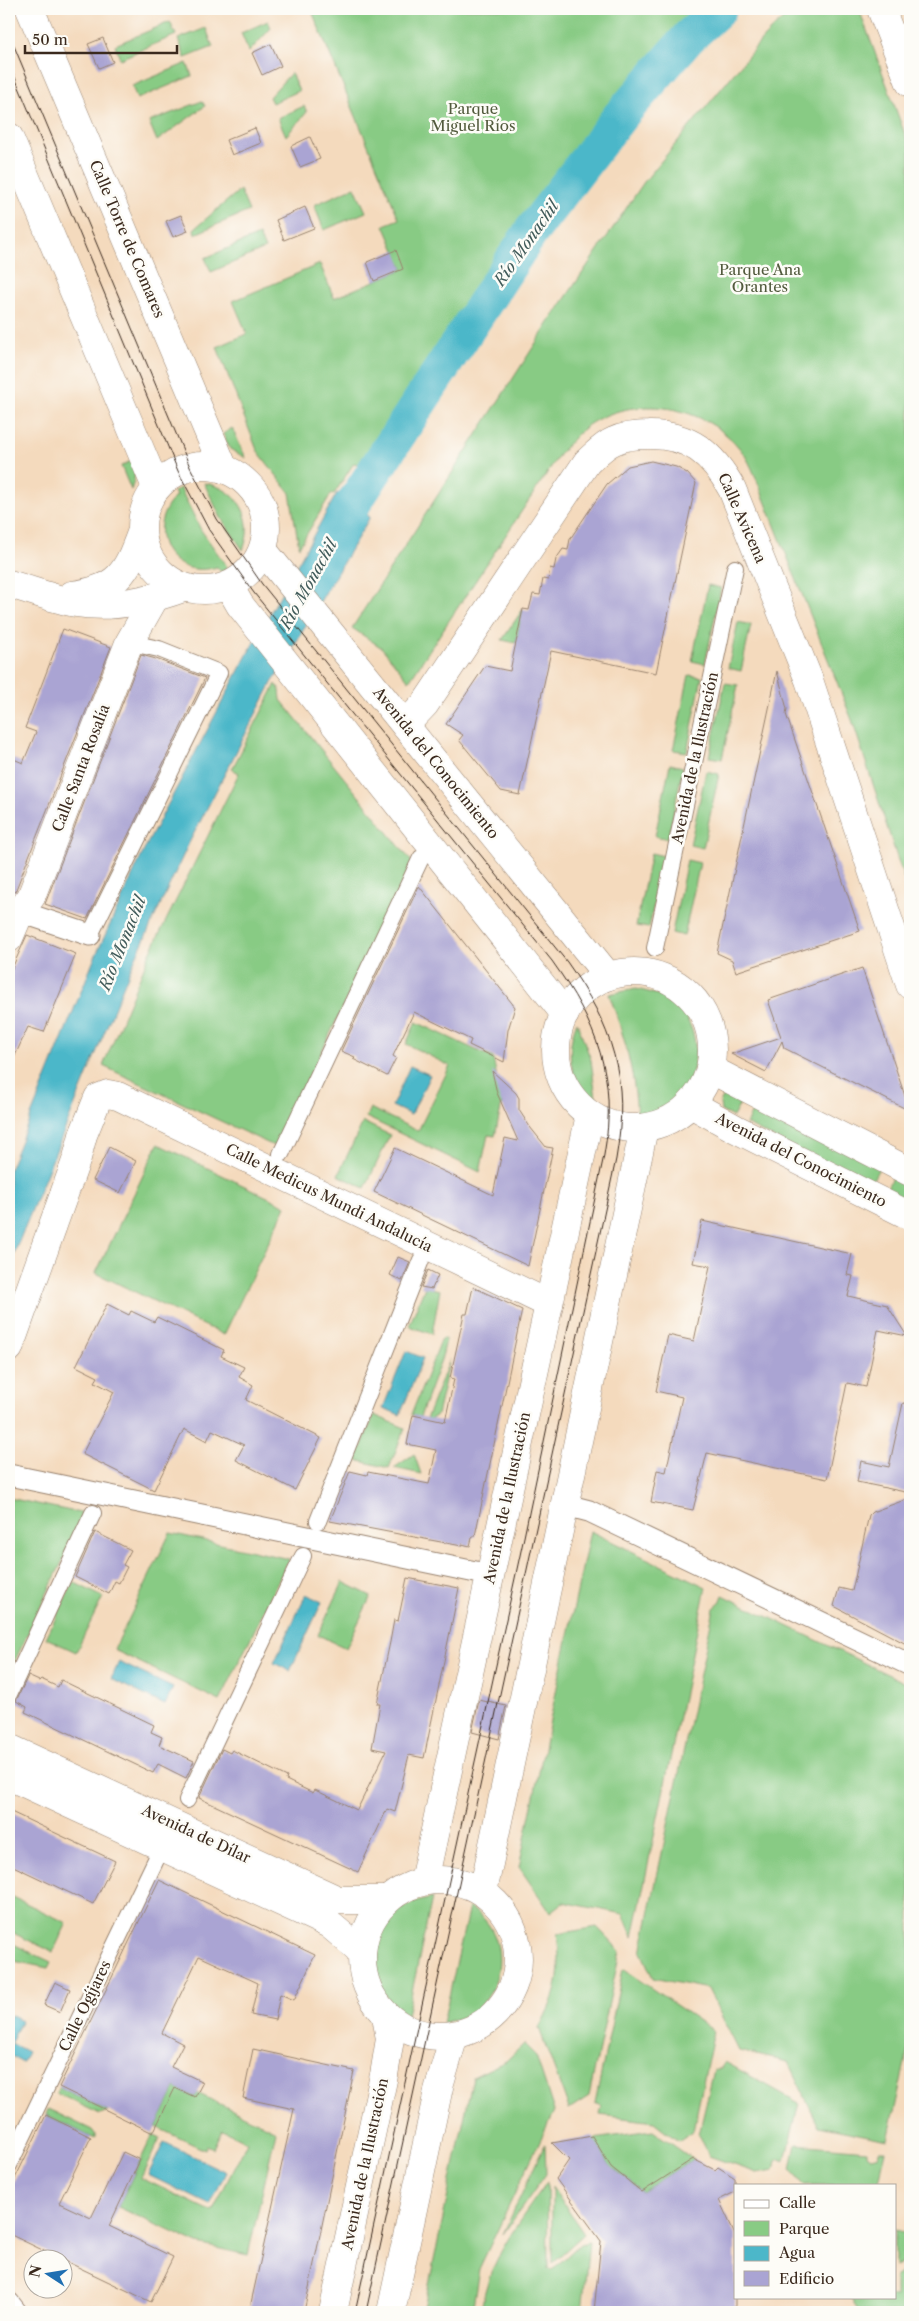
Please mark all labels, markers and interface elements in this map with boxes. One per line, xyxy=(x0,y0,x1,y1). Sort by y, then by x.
scale bar xyxy=(25,22,178,54)
text: 50 m xyxy=(32,30,68,49)
park label: Parque Miguel Ríos xyxy=(431,99,515,135)
street label: Calle Torre de Comares xyxy=(86,157,169,321)
water label: Río Monachil xyxy=(488,195,564,291)
park label: Parque Ana Orantes xyxy=(719,260,801,296)
street label: Calle Avicena xyxy=(714,470,771,566)
water label: Río Monachil xyxy=(274,534,342,634)
street label: Avenida de la Ilustración xyxy=(667,670,722,846)
street label: Avenida del Conocimiento xyxy=(369,682,503,842)
street label: Calle Santa Rosalía xyxy=(47,701,114,834)
water label: Río Monachil xyxy=(93,891,151,995)
street label: Avenida del Conocimiento xyxy=(712,1108,890,1211)
street label: Calle Medicus Mundi Andalucía xyxy=(223,1139,436,1256)
street label: Avenida de la Ilustración xyxy=(479,1410,534,1586)
street label: Avenida de Dílar xyxy=(138,1800,254,1867)
street label: Calle Ogíjares xyxy=(54,1957,115,2054)
street label: Avenida de la Ilustración xyxy=(337,2076,392,2252)
legend xyxy=(734,2184,896,2298)
text: Calle xyxy=(779,2193,816,2212)
text: Parque xyxy=(779,2219,829,2238)
text: Agua xyxy=(778,2243,815,2262)
north arrow xyxy=(22,2248,72,2298)
text: N xyxy=(25,2263,45,2279)
text: Edificio xyxy=(779,2269,834,2288)

